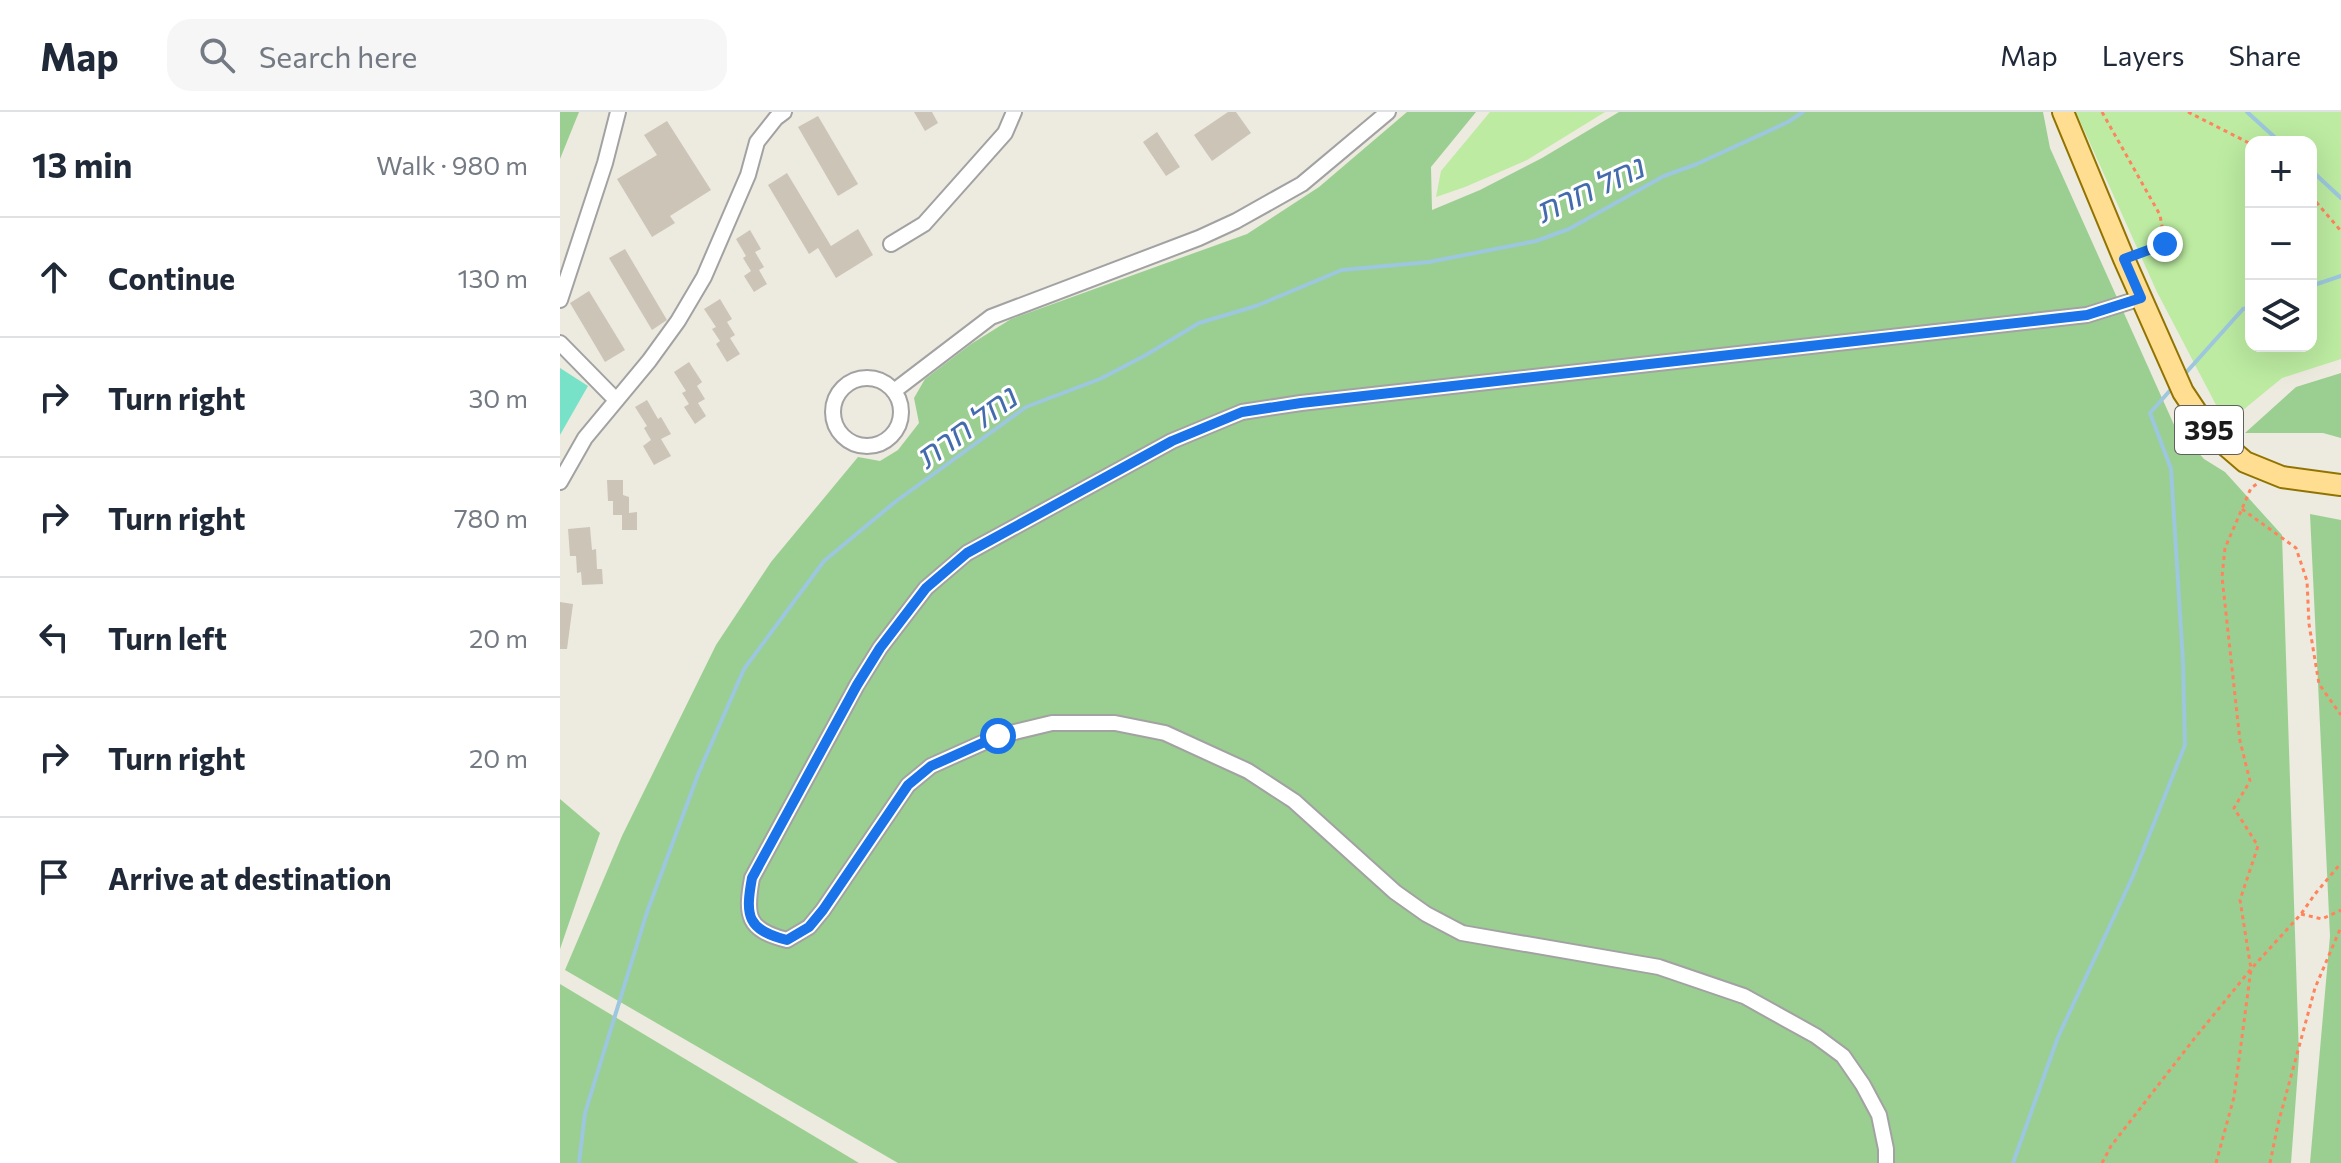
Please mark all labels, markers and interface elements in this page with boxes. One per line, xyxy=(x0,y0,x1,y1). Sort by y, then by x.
search box xyxy=(167,19,727,91)
text: Map xyxy=(40,32,119,79)
icon: search xyxy=(195,33,239,77)
text: Search here xyxy=(259,37,417,74)
text: Map xyxy=(2000,38,2058,72)
text: Layers xyxy=(2102,38,2184,72)
text: Share xyxy=(2228,38,2301,72)
map controls xyxy=(2245,136,2317,352)
button: + xyxy=(2245,136,2317,208)
text: 13 min xyxy=(32,143,133,185)
water label: נחל חרת xyxy=(1527,145,1651,231)
text: Walk · 980 m xyxy=(376,149,528,180)
button: − xyxy=(2245,208,2317,280)
route end xyxy=(2147,226,2183,262)
icon: ahead xyxy=(32,255,76,299)
text: Continue xyxy=(108,259,235,296)
text: 130 m xyxy=(457,262,528,293)
button: layers xyxy=(2245,280,2317,352)
icon: right xyxy=(32,375,76,419)
water label: נחל חרת xyxy=(906,375,1025,476)
text: Turn right xyxy=(108,379,245,416)
text: 30 m xyxy=(469,382,528,413)
road number: 395 xyxy=(2175,406,2243,454)
icon: right xyxy=(32,495,76,539)
text: Turn right xyxy=(108,499,245,536)
text: 780 m xyxy=(454,502,528,533)
icon: left xyxy=(32,615,76,659)
text: Turn left xyxy=(108,619,227,656)
text: 20 m xyxy=(469,622,528,653)
route start xyxy=(980,718,1016,754)
icon: right xyxy=(32,735,76,779)
text: Turn right xyxy=(108,739,245,776)
text: 20 m xyxy=(469,742,528,773)
icon: arrive xyxy=(32,855,76,899)
text: Arrive at destination xyxy=(108,859,392,896)

